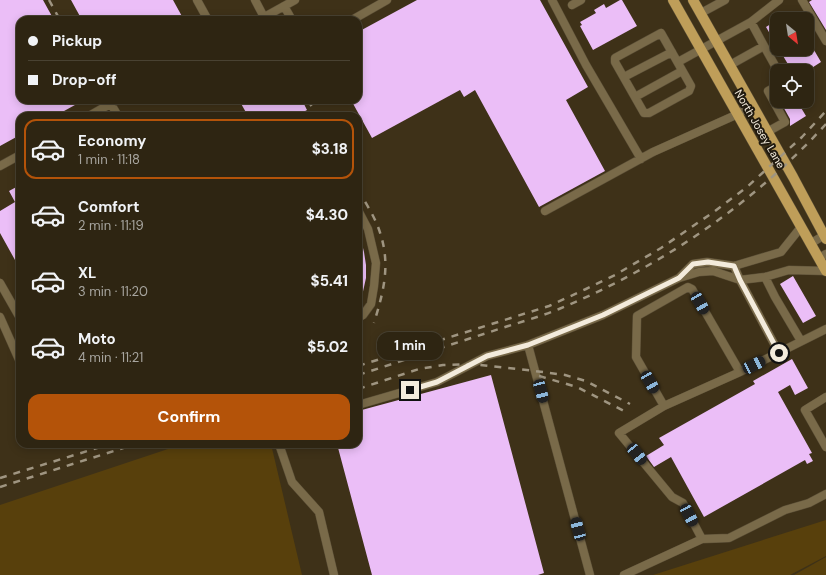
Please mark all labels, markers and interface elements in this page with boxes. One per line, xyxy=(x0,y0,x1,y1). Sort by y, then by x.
north arrow xyxy=(770,12,814,56)
map controls xyxy=(770,12,814,108)
text: Pickup xyxy=(52,31,102,51)
button: locate xyxy=(770,64,814,108)
text: Drop-off xyxy=(52,70,117,90)
street label: North Josey Lane xyxy=(732,87,788,171)
icon: car xyxy=(30,131,66,167)
text: Economy xyxy=(78,131,146,151)
text: $3.18 xyxy=(312,139,348,159)
text: 1 min · 11:18 xyxy=(78,151,140,168)
icon: car xyxy=(30,197,66,233)
text: Comfort xyxy=(78,197,139,217)
text: $4.30 xyxy=(306,205,348,225)
text: 2 min · 11:19 xyxy=(78,217,144,234)
icon: car xyxy=(30,263,66,299)
text: XL xyxy=(78,263,96,283)
text: $5.41 xyxy=(311,271,348,291)
text: 3 min · 11:20 xyxy=(78,283,148,300)
car xyxy=(689,290,711,316)
icon: car xyxy=(30,329,66,365)
text: Moto xyxy=(78,329,116,349)
callout: 1 min xyxy=(377,332,443,360)
text: $5.02 xyxy=(307,337,348,357)
text: 1 min xyxy=(394,337,426,354)
route start xyxy=(770,344,788,362)
text: 4 min · 11:21 xyxy=(78,349,143,366)
car xyxy=(741,354,767,376)
car xyxy=(639,369,661,395)
car xyxy=(532,378,550,404)
route end xyxy=(401,381,419,399)
button: Confirm xyxy=(28,394,350,440)
car xyxy=(625,441,649,467)
car xyxy=(678,502,700,528)
car xyxy=(569,516,587,542)

